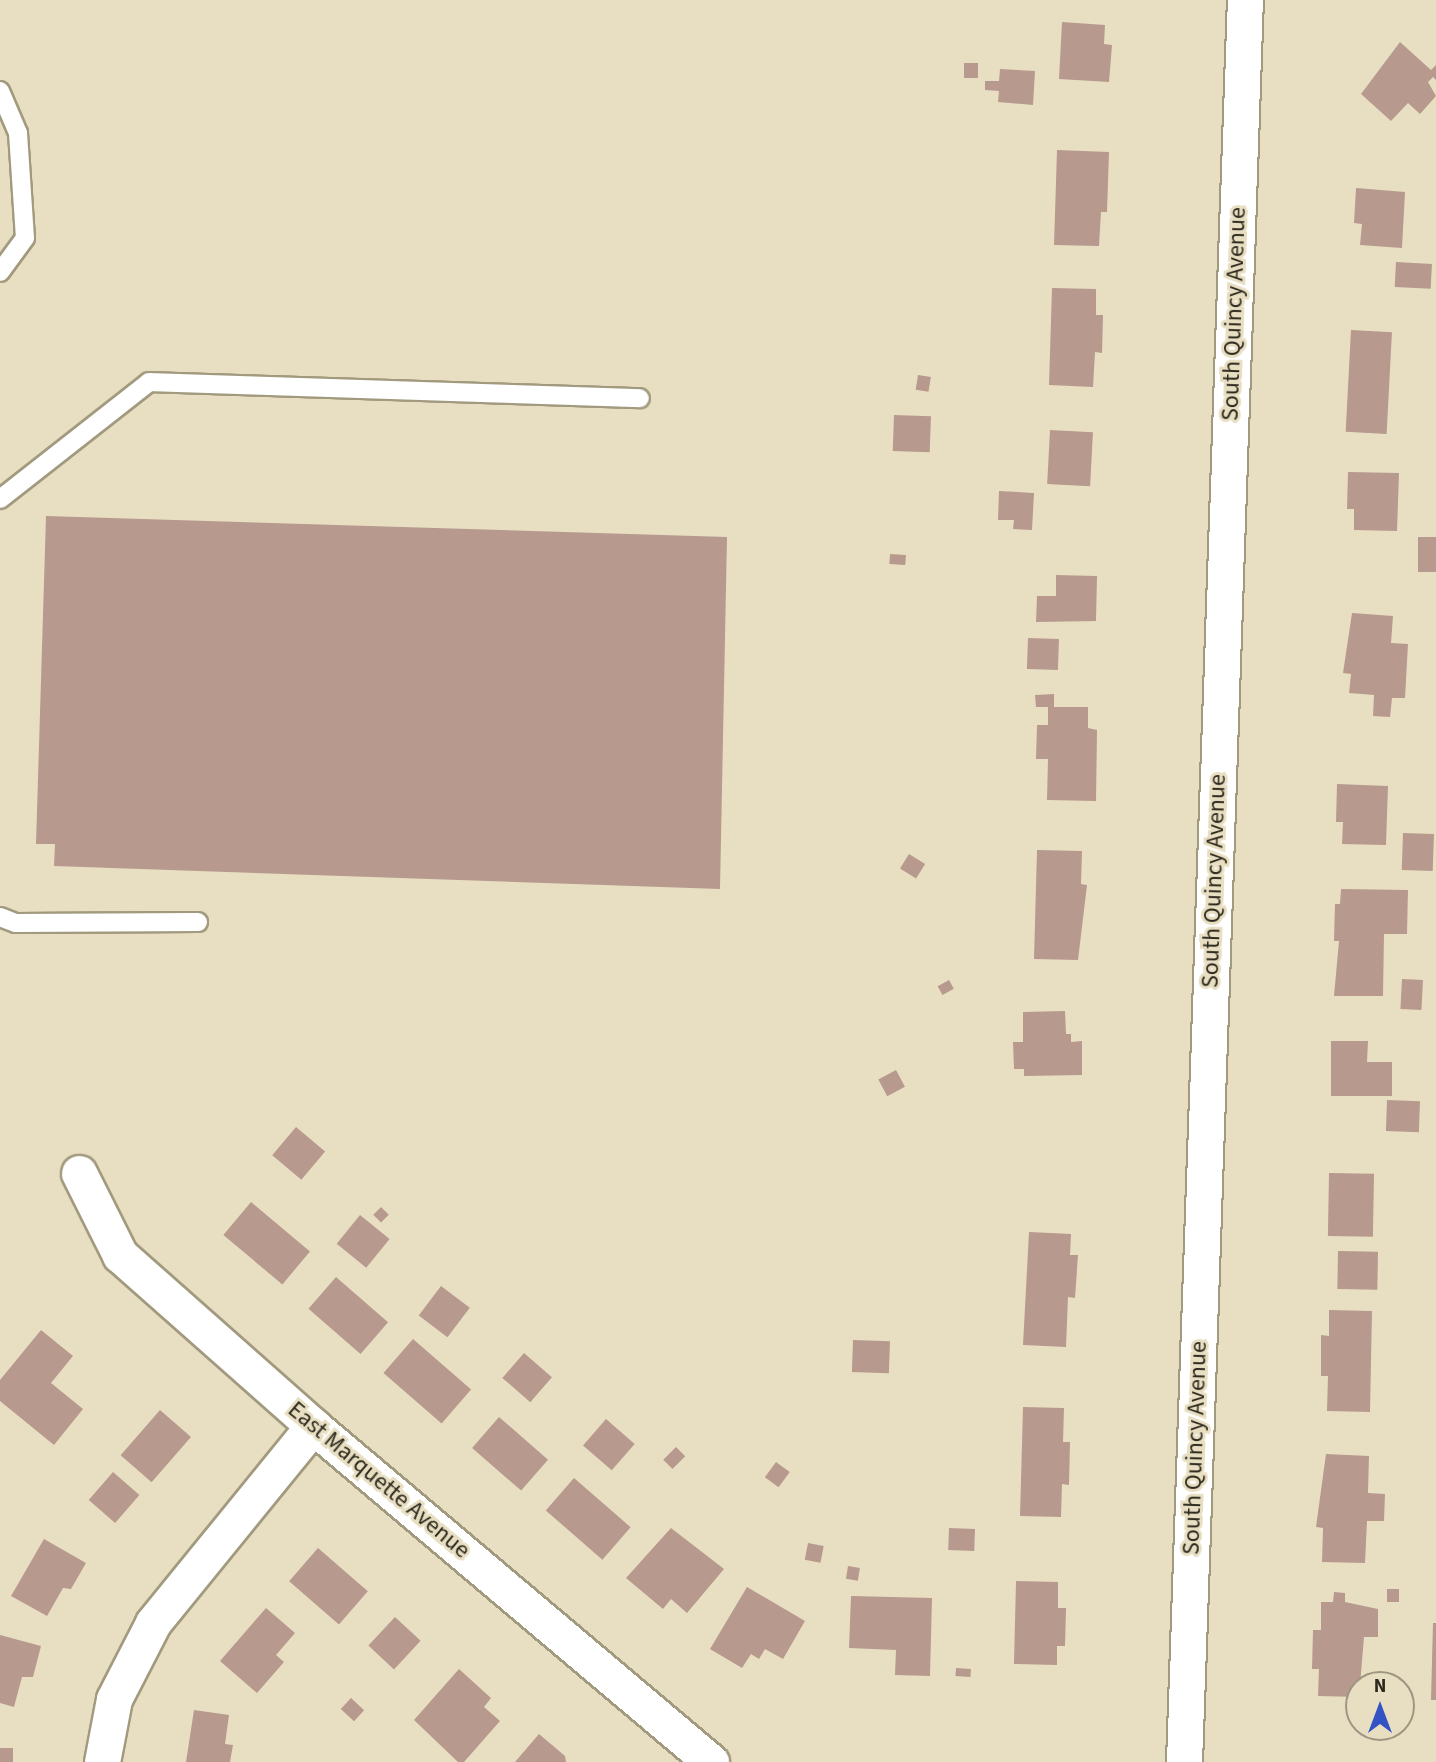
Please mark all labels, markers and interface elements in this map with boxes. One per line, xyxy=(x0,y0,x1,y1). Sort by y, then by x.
street label: South Quincy Avenue xyxy=(1216,207,1252,421)
street label: South Quincy Avenue xyxy=(1196,774,1232,988)
street label: South Quincy Avenue xyxy=(1177,1341,1213,1555)
street label: East Marquette Avenue xyxy=(282,1395,476,1565)
north arrow xyxy=(1345,1671,1415,1741)
text: N xyxy=(1374,1673,1386,1700)

